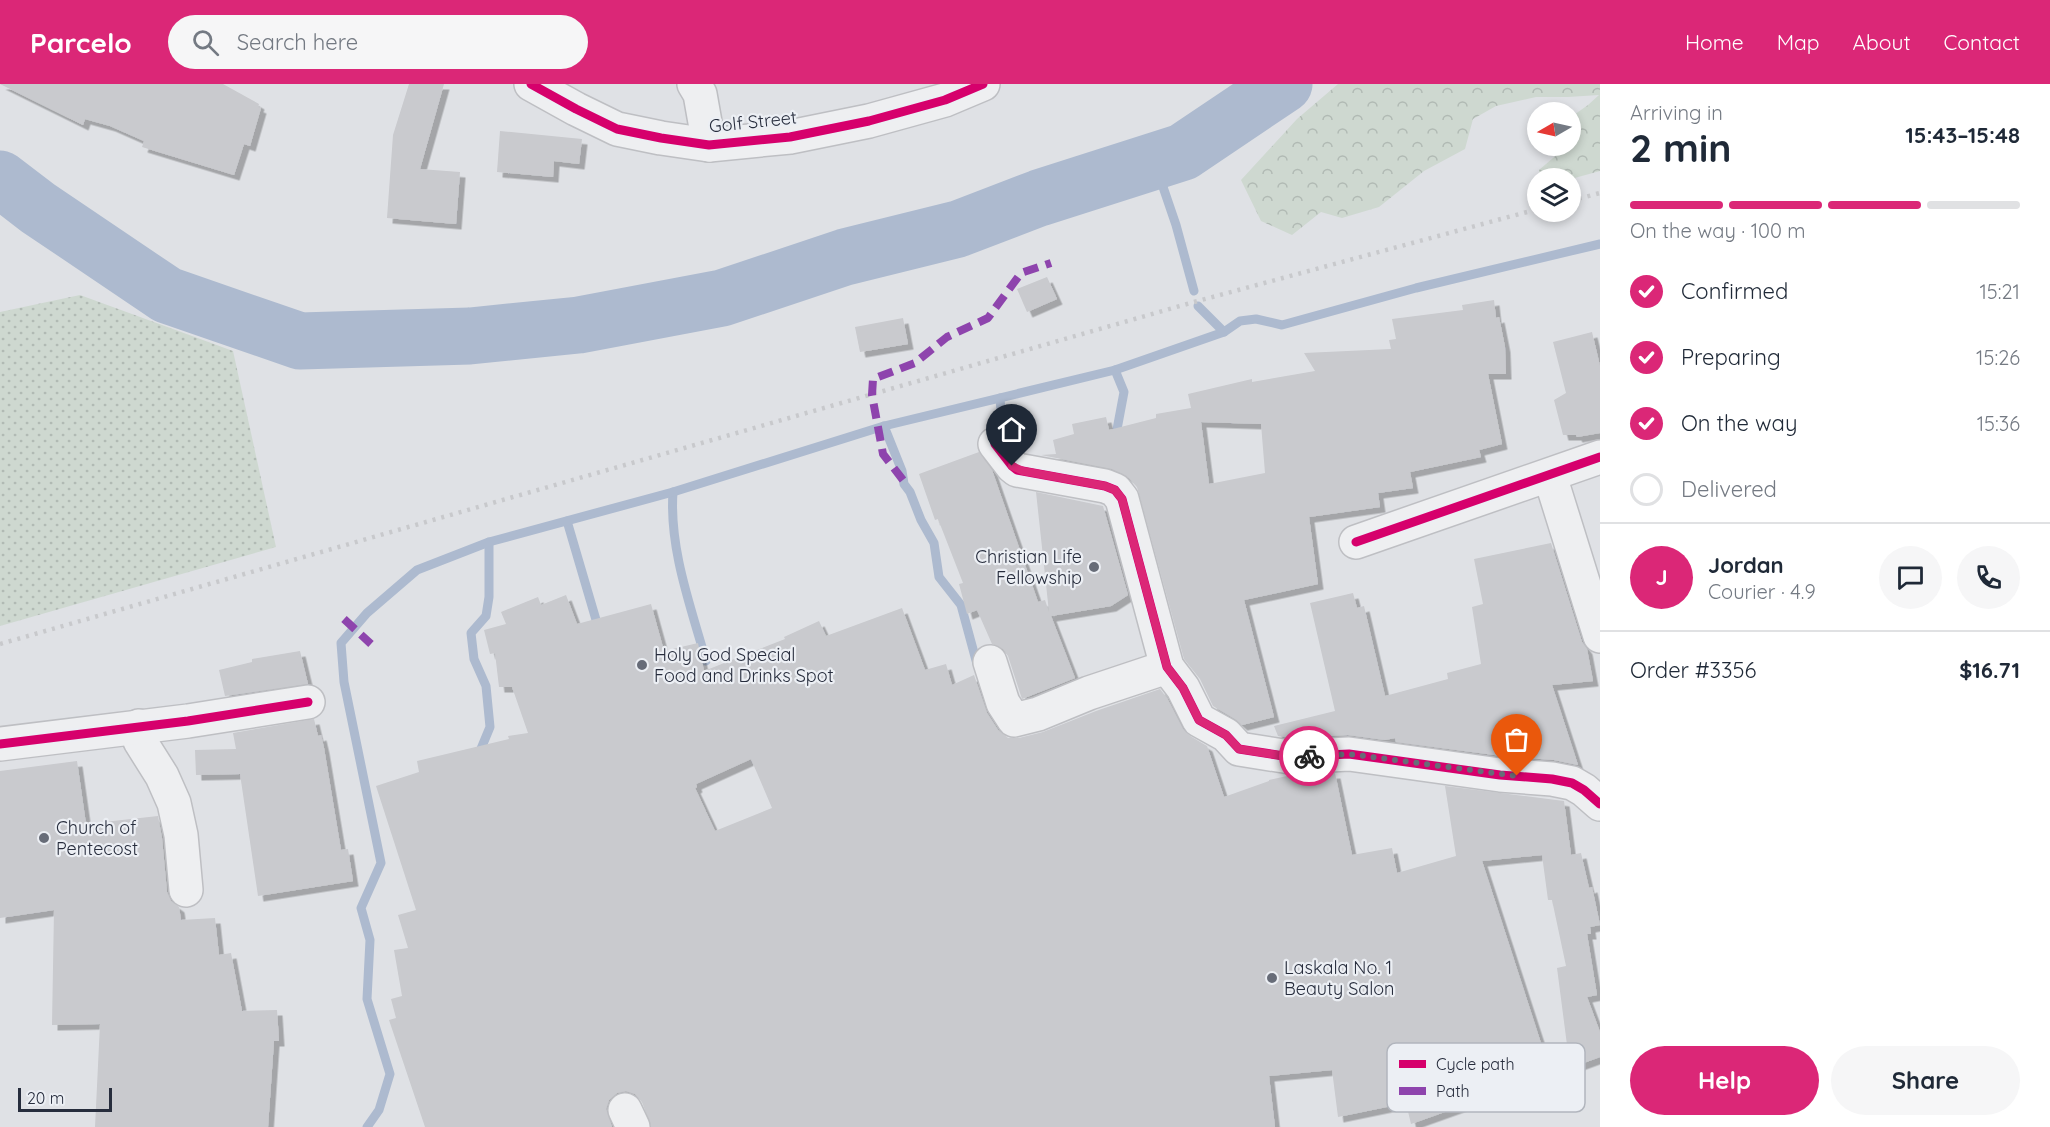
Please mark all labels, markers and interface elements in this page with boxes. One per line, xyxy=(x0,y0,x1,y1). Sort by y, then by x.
search box xyxy=(168,15,588,69)
text: Parcelo xyxy=(30,25,132,60)
icon: search xyxy=(189,26,222,59)
text: Search here xyxy=(237,28,358,56)
text: Home xyxy=(1685,29,1744,55)
text: Map xyxy=(1777,29,1820,55)
text: About xyxy=(1853,29,1911,55)
text: Contact xyxy=(1944,29,2020,55)
text: Arriving in xyxy=(1630,100,1723,125)
north arrow xyxy=(1527,102,1581,156)
map controls xyxy=(1527,102,1581,222)
street label: Golf Street xyxy=(708,105,798,138)
text: 15:43–15:48 xyxy=(1905,121,2020,149)
text: 2 min xyxy=(1630,123,1732,172)
button: layers xyxy=(1527,168,1581,222)
text: On the way · 100 m xyxy=(1630,218,1806,243)
icon: check xyxy=(1630,275,1663,308)
text: Confirmed xyxy=(1681,277,1788,305)
text: 15:21 xyxy=(1979,279,2020,304)
icon: check xyxy=(1630,341,1663,374)
text: Preparing xyxy=(1681,343,1781,371)
text: 15:26 xyxy=(1976,345,2020,370)
pin xyxy=(986,404,1037,466)
icon: check xyxy=(1630,407,1663,440)
text: On the way xyxy=(1681,409,1797,437)
text: 15:36 xyxy=(1977,411,2020,436)
icon: home xyxy=(995,413,1028,446)
text: Delivered xyxy=(1681,475,1777,503)
place label: Christian Life Fellowship xyxy=(975,545,1082,589)
button: chat xyxy=(1879,546,1942,609)
button: phone xyxy=(1957,546,2020,609)
text: Jordan xyxy=(1708,551,1784,579)
marker: Christian Life Fellowship xyxy=(1087,560,1101,574)
text: J xyxy=(1655,563,1668,591)
text: Courier · 4.9 xyxy=(1708,579,1816,604)
place label: Holy God Special Food and Drinks Spot xyxy=(654,643,834,687)
text: Order #3356 xyxy=(1630,656,1756,684)
text: $16.71 xyxy=(1959,656,2020,684)
marker: Holy God Special Food and Drinks Spot xyxy=(635,658,649,672)
pin xyxy=(1491,714,1542,776)
icon: bag xyxy=(1500,723,1533,756)
courier xyxy=(1279,726,1339,786)
icon: bike xyxy=(1293,740,1326,773)
place label: Church of Pentecost xyxy=(56,816,138,860)
marker: Church of Pentecost xyxy=(37,831,51,845)
place label: Laskala No. 1 Beauty Salon xyxy=(1284,956,1394,1000)
marker: Laskala No. 1 Beauty Salon xyxy=(1265,971,1279,985)
legend xyxy=(1387,1043,1585,1112)
button: Help xyxy=(1630,1046,1819,1115)
button: Share xyxy=(1831,1046,2020,1115)
text: Cycle path xyxy=(1436,1054,1515,1074)
text: Path xyxy=(1436,1081,1470,1101)
scale bar xyxy=(18,1085,112,1112)
text: 20 m xyxy=(27,1088,64,1108)

